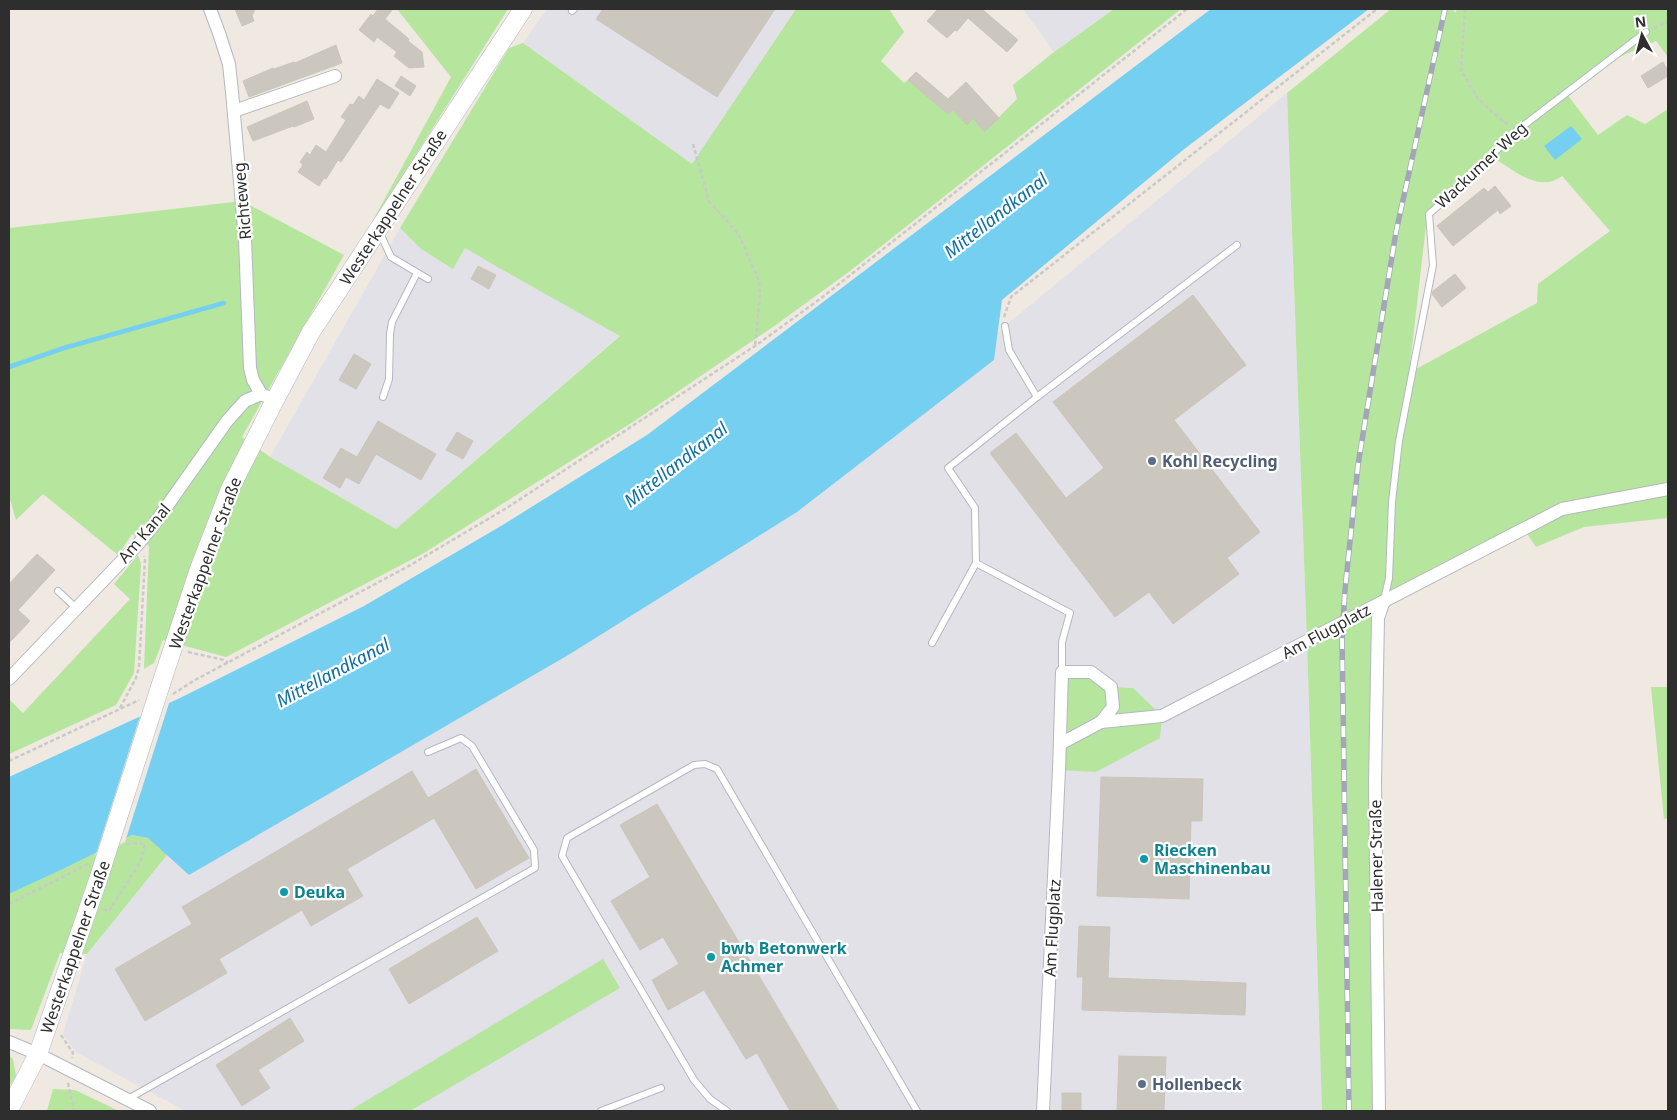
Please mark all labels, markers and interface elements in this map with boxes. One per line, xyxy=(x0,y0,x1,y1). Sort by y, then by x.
north arrow xyxy=(1617,10,1667,60)
text: N xyxy=(1634,11,1647,32)
street label: Wackumer Weg xyxy=(1430,117,1532,213)
street label: Westerkappelner Straße xyxy=(334,125,452,289)
street label: Richteweg xyxy=(228,161,256,241)
water label: Mittellandkanal xyxy=(939,167,1052,263)
water label: Mittellandkanal xyxy=(619,416,732,512)
place label: Kohl Recycling xyxy=(1162,450,1278,472)
marker: Kohl Recycling xyxy=(1146,455,1158,467)
street label: Westerkappelner Straße xyxy=(164,474,246,652)
street label: Am Kanal xyxy=(113,499,175,567)
street label: Am Flugplatz xyxy=(1278,598,1374,664)
water label: Mittellandkanal xyxy=(271,632,394,712)
street label: Halener Straße xyxy=(1364,800,1388,912)
place label: Riecken Maschinenbau xyxy=(1154,839,1271,879)
marker: Riecken Maschinenbau xyxy=(1138,853,1150,865)
street label: Westerkappelner Straße xyxy=(35,858,115,1036)
street label: Am Flugplatz xyxy=(1038,879,1066,977)
place label: Deuka xyxy=(294,881,345,903)
marker: Deuka xyxy=(278,886,290,898)
place label: bwb Betonwerk Achmer xyxy=(721,937,847,977)
marker: bwb Betonwerk Achmer xyxy=(705,951,717,963)
place label: Hollenbeck xyxy=(1152,1073,1242,1095)
marker: Hollenbeck xyxy=(1136,1078,1148,1090)

